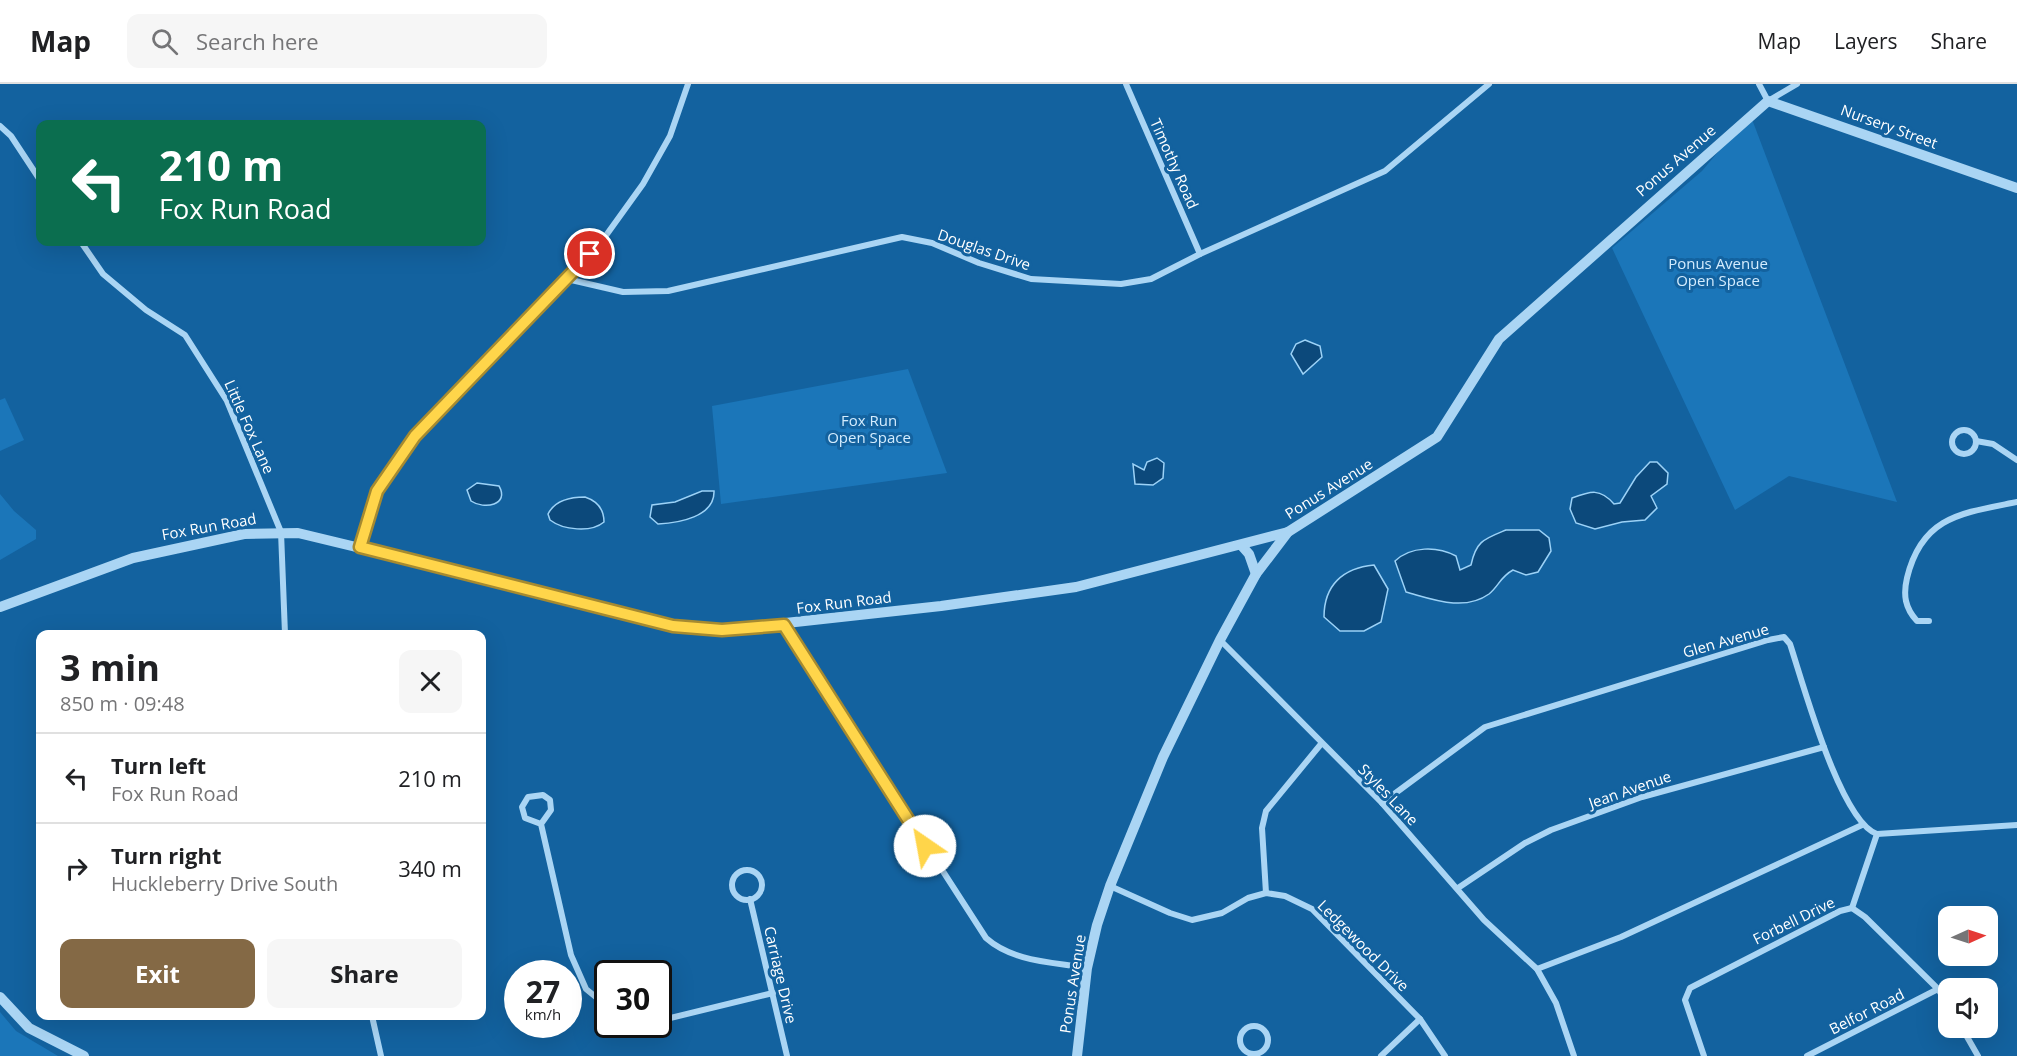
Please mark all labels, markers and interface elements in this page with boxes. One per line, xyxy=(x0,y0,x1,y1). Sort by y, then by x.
search box xyxy=(127,14,547,68)
text: Map xyxy=(30,22,91,60)
icon: search xyxy=(148,25,181,58)
text: Search here xyxy=(196,26,319,56)
text: Map xyxy=(1758,27,1801,55)
text: Layers xyxy=(1834,27,1898,55)
text: Share xyxy=(1931,27,1987,55)
street label: Nursery Street xyxy=(1838,99,1941,153)
street label: Timothy Road xyxy=(1146,115,1204,212)
street label: Ponus Avenue xyxy=(1631,120,1720,201)
text: 210 m xyxy=(159,136,283,193)
icon: left xyxy=(60,144,138,222)
text: Fox Run Road xyxy=(159,190,332,227)
street label: Douglas Drive xyxy=(935,224,1034,274)
pin xyxy=(564,228,615,279)
icon: arrive xyxy=(573,237,606,270)
park label: Ponus Avenue Open Space xyxy=(1668,253,1768,290)
street label: Little Fox Lane xyxy=(220,377,280,477)
park label: Fox Run Open Space xyxy=(827,410,911,447)
street label: Ponus Avenue xyxy=(1281,453,1376,523)
street label: Fox Run Road xyxy=(160,508,258,544)
street label: Fox Run Road xyxy=(795,586,893,618)
street label: Glen Avenue xyxy=(1680,618,1771,662)
text: 3 min xyxy=(60,643,160,692)
button: close xyxy=(399,650,462,713)
text: 850 m · 09:48 xyxy=(60,690,185,717)
text: Turn left xyxy=(111,750,206,780)
street label: Styles Lane xyxy=(1354,759,1423,829)
icon: left xyxy=(60,762,93,795)
text: 210 m xyxy=(398,763,462,793)
street label: Jean Avenue xyxy=(1584,766,1674,813)
text: Fox Run Road xyxy=(111,780,239,807)
position arrow xyxy=(893,814,957,878)
text: Turn right xyxy=(111,840,222,870)
icon: right xyxy=(60,852,93,885)
text: 340 m xyxy=(398,853,462,883)
text: Huckleberry Drive South xyxy=(111,870,338,897)
street label: Forbell Drive xyxy=(1749,892,1838,949)
street label: Ledgewood Drive xyxy=(1314,895,1414,995)
north arrow xyxy=(1938,906,1998,966)
map controls xyxy=(1938,906,1998,1038)
street label: Carriage Drive xyxy=(760,924,802,1025)
street label: Ponus Avenue xyxy=(1054,933,1090,1035)
button: Exit xyxy=(60,939,255,1008)
button: Share xyxy=(267,939,462,1008)
speed limit sign: 30 xyxy=(594,960,672,1038)
text: 27 xyxy=(526,971,560,1012)
button: sound xyxy=(1938,978,1998,1038)
street label: Belfor Road xyxy=(1826,984,1908,1039)
text: km/h xyxy=(525,1004,561,1024)

